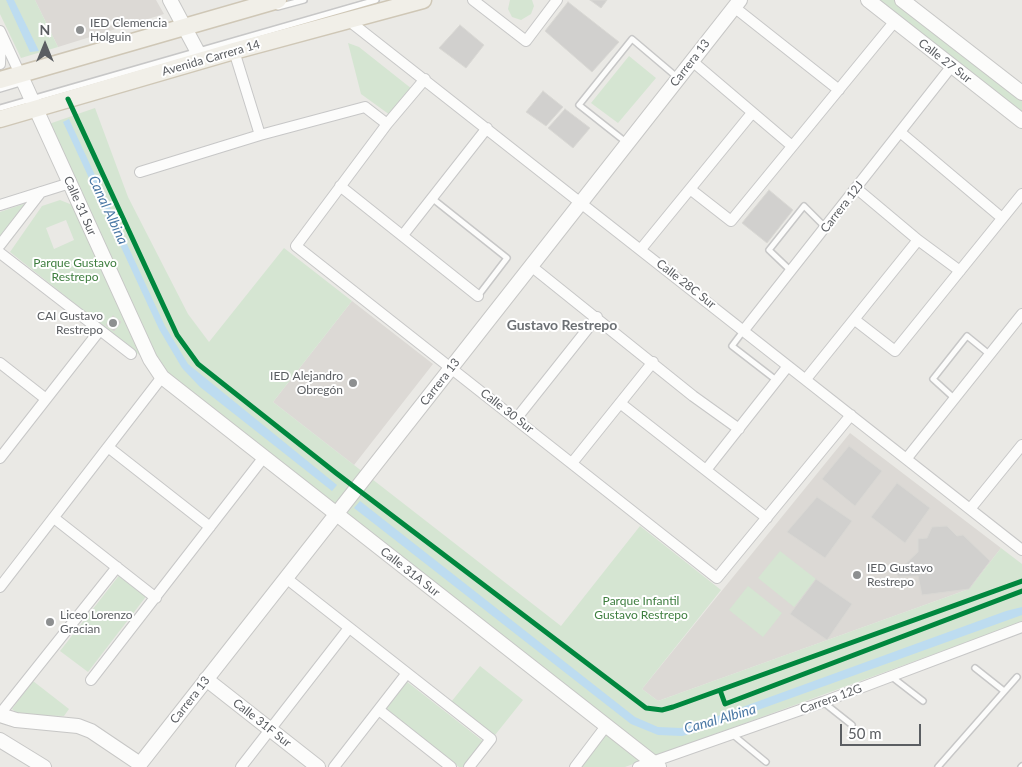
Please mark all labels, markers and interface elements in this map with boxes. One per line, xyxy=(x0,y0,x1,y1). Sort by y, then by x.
place label: IED Clemencia Holguin xyxy=(90,16,167,44)
north arrow xyxy=(20,20,70,70)
text: N xyxy=(40,21,50,38)
marker: IED Clemencia Holguin xyxy=(74,24,86,36)
street label: Carrera 13 xyxy=(667,36,713,90)
street label: Calle 27 Sur xyxy=(916,36,974,86)
street label: Avenida Carrera 14 xyxy=(160,37,262,79)
water label: Canal Albina xyxy=(85,173,131,247)
street label: Calle 31 Sur xyxy=(61,174,99,238)
street label: Carrera 12J xyxy=(818,178,866,236)
park label: Parque Gustavo Restrepo xyxy=(33,256,117,284)
street label: Calle 28C Sur xyxy=(653,256,719,312)
place label: CAI Gustavo Restrepo xyxy=(37,309,103,337)
marker: CAI Gustavo Restrepo xyxy=(107,317,119,329)
district label: Gustavo Restrepo xyxy=(507,317,617,333)
street label: Carrera 13 xyxy=(417,355,463,409)
place label: IED Alejandro Obregón xyxy=(270,369,343,397)
marker: IED Alejandro Obregón xyxy=(347,377,359,389)
street label: Calle 30 Sur xyxy=(478,386,536,436)
street label: Calle 31A Sur xyxy=(377,544,443,600)
place label: IED Gustavo Restrepo xyxy=(867,561,933,589)
marker: IED Gustavo Restrepo xyxy=(851,569,863,581)
park label: Parque Infantil Gustavo Restrepo xyxy=(594,594,688,622)
place label: Liceo Lorenzo Gracian xyxy=(60,608,133,636)
marker: Liceo Lorenzo Gracian xyxy=(44,616,56,628)
street label: Carrera 13 xyxy=(167,673,213,727)
street label: Carrera 12G xyxy=(798,681,864,717)
street label: Calle 31F Sur xyxy=(230,696,294,750)
water label: Canal Albina xyxy=(682,701,758,737)
scale bar xyxy=(842,714,923,746)
text: 50 m xyxy=(848,724,882,742)

